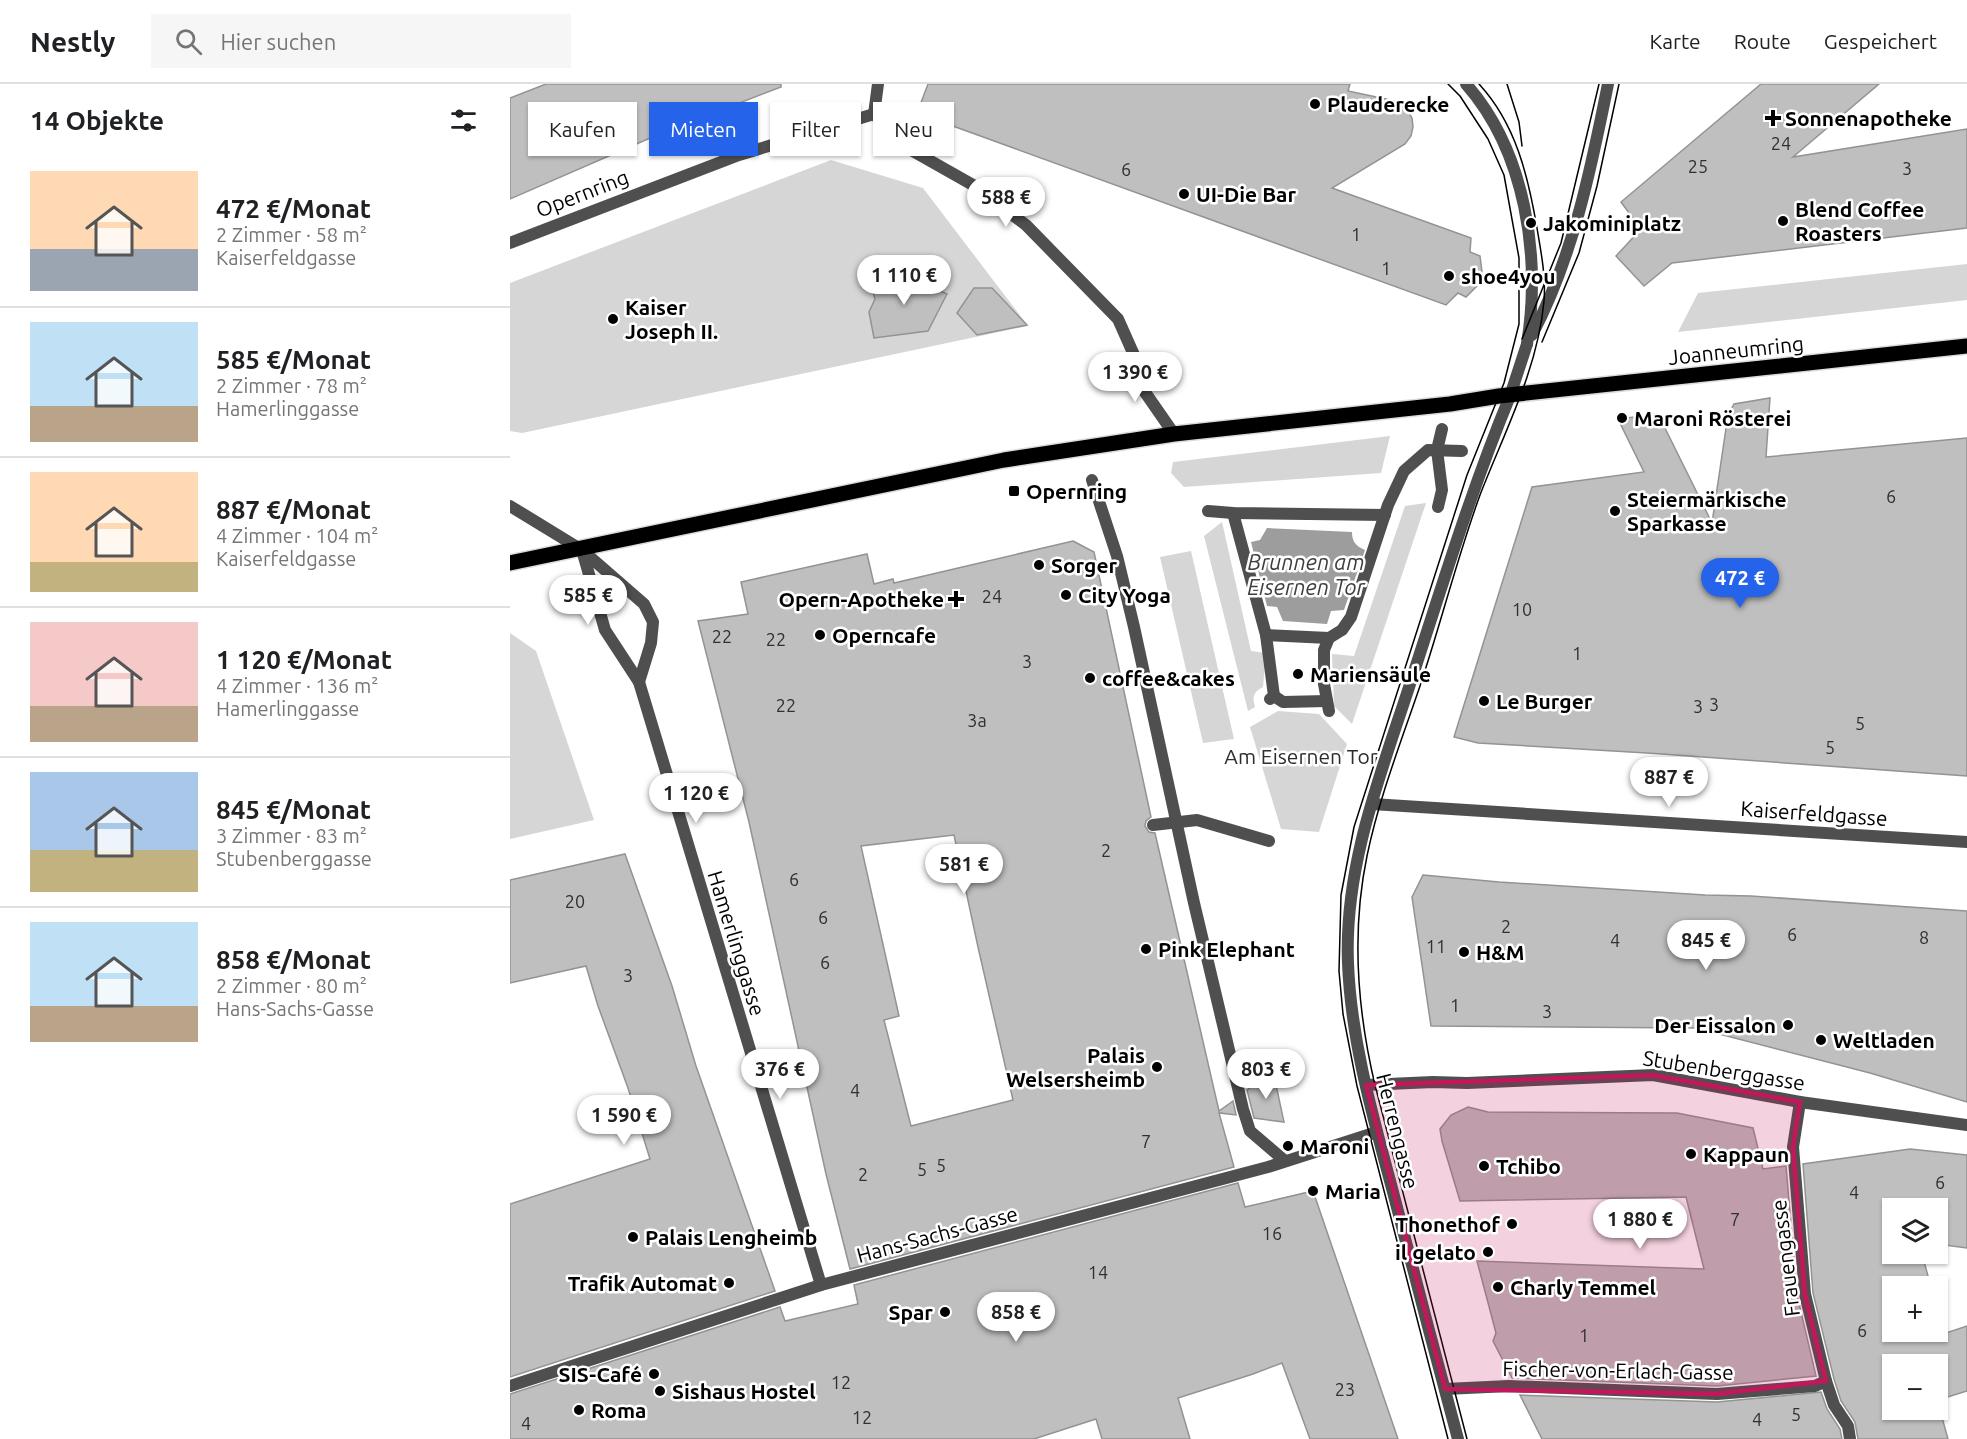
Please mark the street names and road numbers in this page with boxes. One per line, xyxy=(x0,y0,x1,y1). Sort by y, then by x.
street label: Opernring xyxy=(532,164,632,222)
street label: Joanneumring xyxy=(1667,331,1805,369)
street label: Kaiserfeldgasse xyxy=(1740,796,1888,830)
street label: Hamerlinggasse xyxy=(704,868,770,1018)
street label: Stubenberggasse xyxy=(1641,1045,1807,1095)
street label: Herrengasse xyxy=(1372,1071,1424,1191)
street label: Frauengasse xyxy=(1766,1198,1804,1318)
street label: Hans-Sachs-Gasse xyxy=(854,1201,1020,1267)
street label: Fischer-von-Erlach-Gasse xyxy=(1502,1356,1734,1384)

